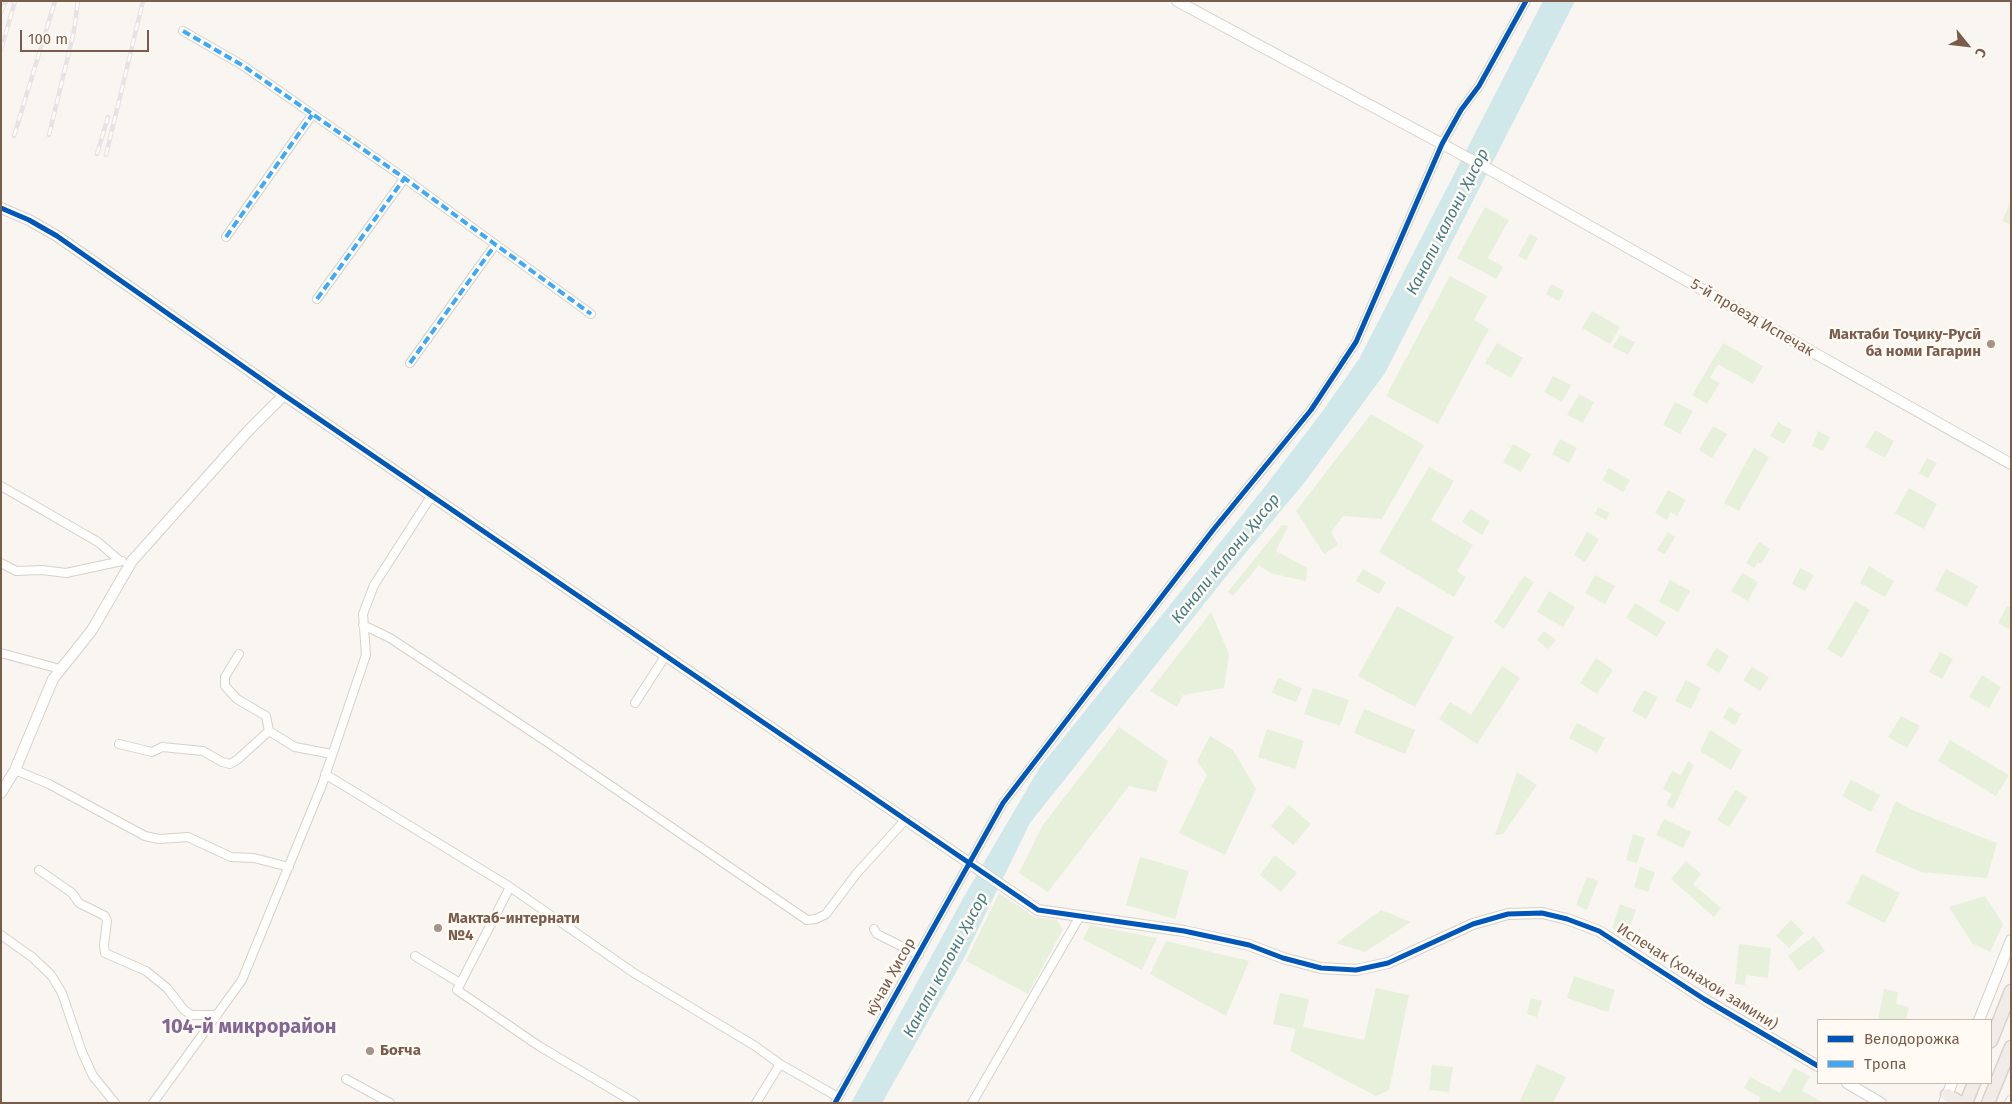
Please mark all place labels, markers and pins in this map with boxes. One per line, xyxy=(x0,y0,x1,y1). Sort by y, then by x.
place label: Мактаби Тоҷику-Русӣ ба номи Гагарин xyxy=(1829,326,1981,361)
marker: Мактаби Тоҷику-Русӣ ба номи Гагарин xyxy=(1985,338,1997,350)
place label: Мактаб-интернати №4 xyxy=(448,910,580,945)
marker: Мактаб-интернати №4 xyxy=(432,922,444,934)
place label: Боғча xyxy=(380,1042,421,1060)
marker: Боғча xyxy=(364,1045,376,1057)

